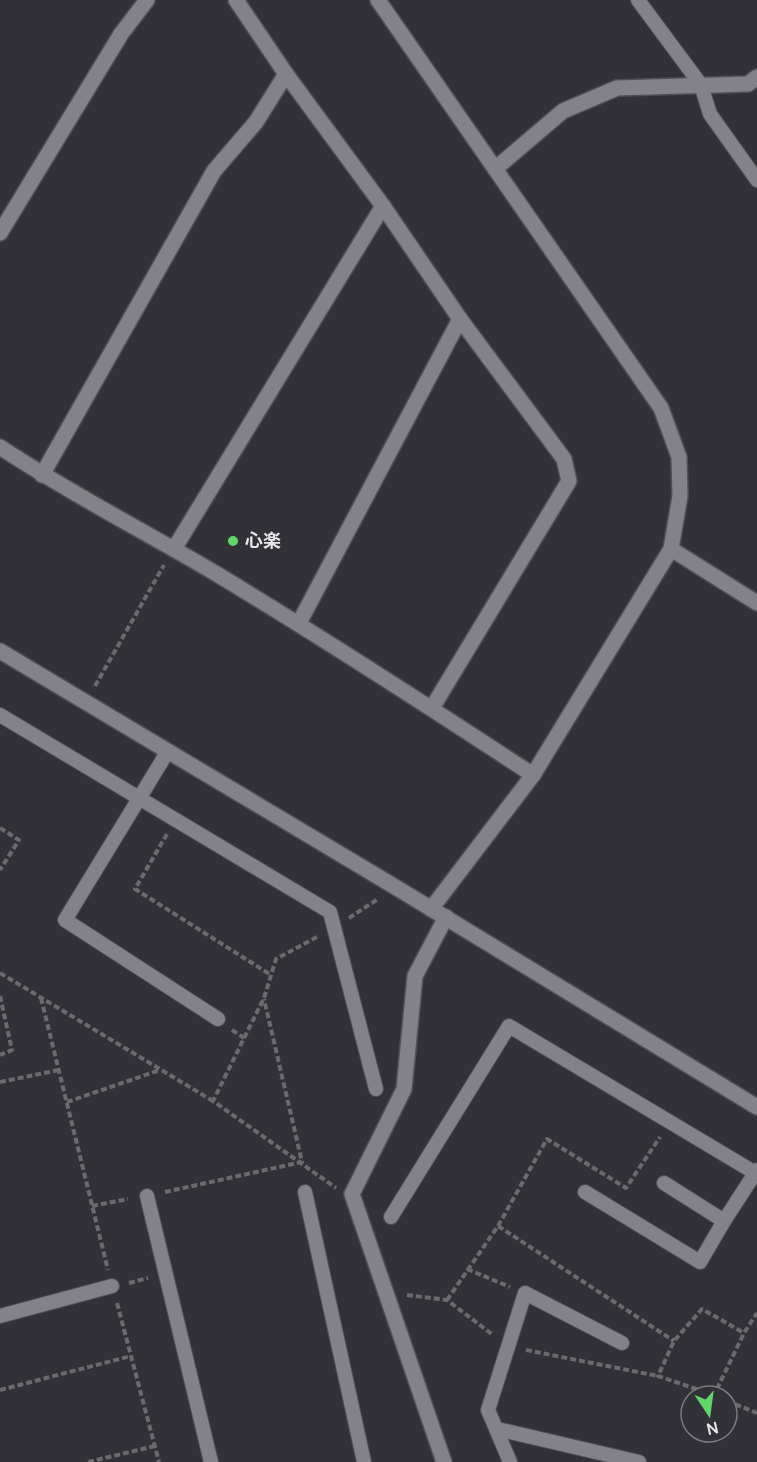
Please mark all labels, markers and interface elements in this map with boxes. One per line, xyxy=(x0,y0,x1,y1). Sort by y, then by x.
place label: 心楽 xyxy=(245,528,281,552)
marker: 心楽 xyxy=(226,534,240,548)
north arrow xyxy=(679,1384,739,1444)
text: N xyxy=(704,1417,720,1441)

